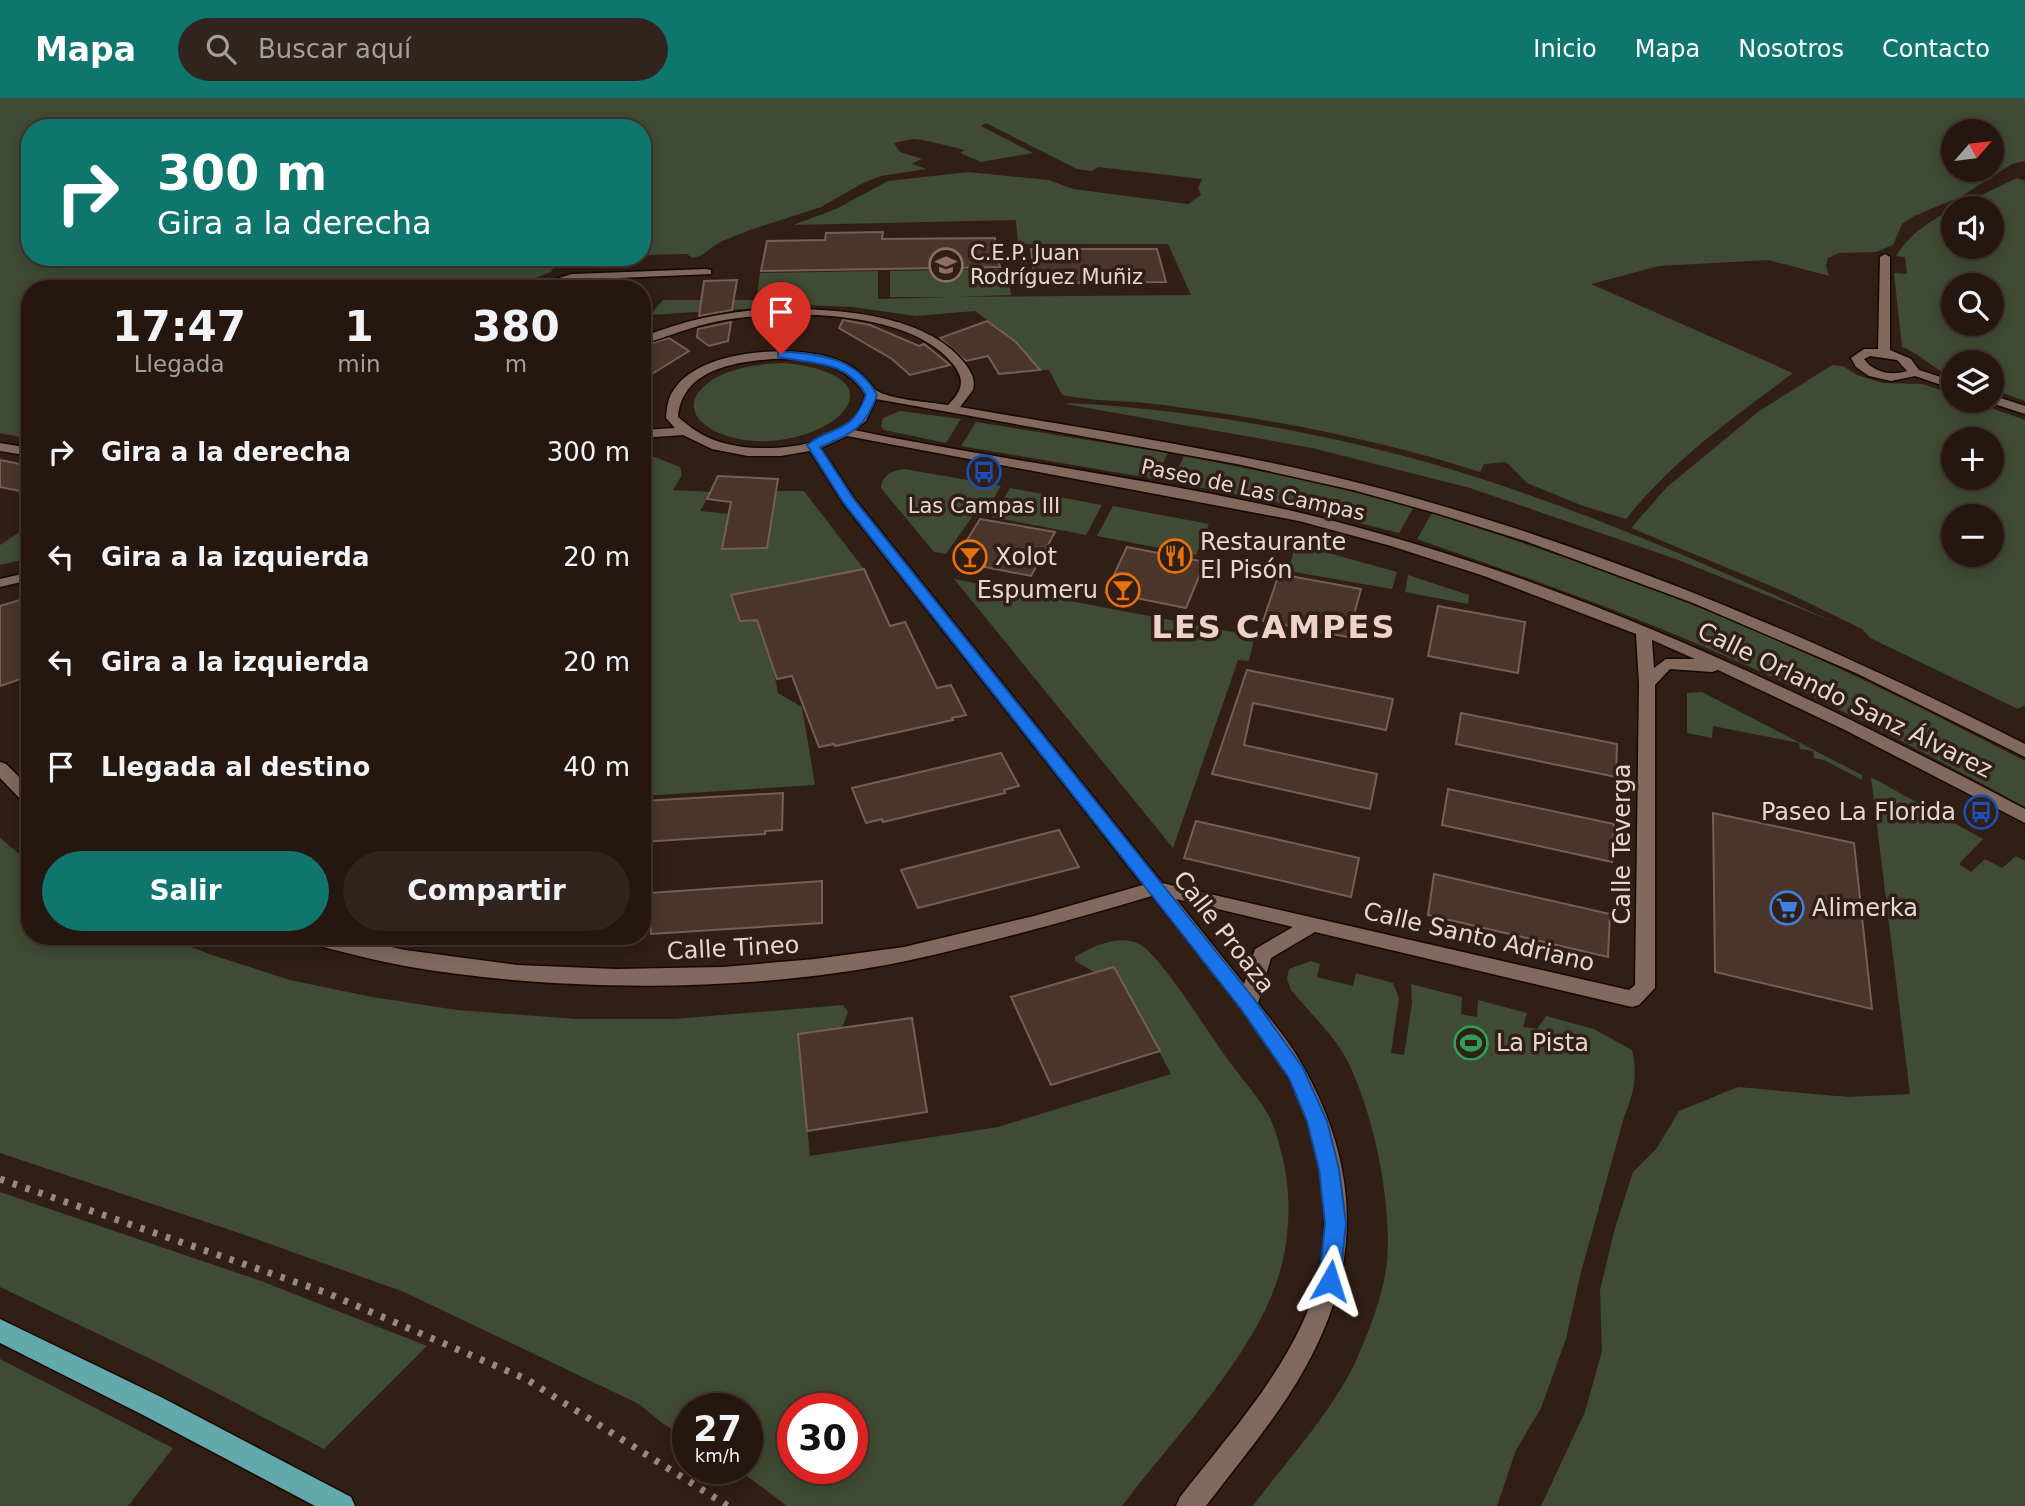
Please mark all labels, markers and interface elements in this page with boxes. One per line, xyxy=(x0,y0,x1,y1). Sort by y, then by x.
search box xyxy=(178,18,668,81)
text: Mapa xyxy=(35,30,136,69)
icon: search xyxy=(202,30,240,68)
text: Buscar aquí xyxy=(258,34,411,64)
text: Inicio xyxy=(1533,35,1597,63)
text: Mapa xyxy=(1635,35,1700,63)
text: Nosotros xyxy=(1738,35,1844,63)
text: Contacto xyxy=(1882,35,1990,63)
north arrow xyxy=(1941,119,2004,182)
map controls xyxy=(1941,119,2004,567)
text: 300 m xyxy=(157,145,327,202)
icon: right xyxy=(42,147,133,238)
button: sound xyxy=(1941,196,2004,259)
text: Gira a la derecha xyxy=(157,204,432,242)
place label: C.E.P. Juan Rodríguez Muñiz xyxy=(970,241,1143,289)
school or university icon: C.E.P. Juan Rodríguez Muñiz xyxy=(927,246,965,284)
button: search xyxy=(1941,273,2004,336)
pin xyxy=(751,282,811,354)
icon: arrive xyxy=(762,293,800,331)
text: 17:47 xyxy=(112,302,246,351)
text: 1 xyxy=(344,302,374,351)
text: 380 xyxy=(472,302,560,351)
button: layers xyxy=(1941,350,2004,413)
text: Llegada xyxy=(134,351,225,377)
text: min xyxy=(337,351,381,377)
text: m xyxy=(505,351,527,377)
button: + xyxy=(1941,427,2004,490)
icon: right xyxy=(42,433,80,471)
text: Gira a la derecha xyxy=(101,437,351,467)
text: 300 m xyxy=(547,437,630,467)
bus stop icon: Las Campas III xyxy=(965,453,1003,491)
street label: Paseo de Las Campas xyxy=(1139,455,1367,525)
place label: Las Campas III xyxy=(908,494,1060,518)
button: − xyxy=(1941,504,2004,567)
place label: Restaurante El Pisón xyxy=(1200,528,1346,584)
restaurant icon: Restaurante El Pisón xyxy=(1156,537,1194,575)
icon: left xyxy=(42,538,80,576)
bar icon: Xolot xyxy=(951,538,989,576)
text: Gira a la izquierda xyxy=(101,542,369,572)
text: 20 m xyxy=(563,542,630,572)
place label: Xolot xyxy=(995,543,1057,571)
bar icon: Espumeru xyxy=(1104,571,1142,609)
place label: Espumeru xyxy=(977,576,1098,604)
district label: LES CAMPES xyxy=(1152,608,1396,646)
street label: Calle Orlando Sanz Álvarez xyxy=(1693,615,1997,784)
icon: left xyxy=(42,643,80,681)
text: Gira a la izquierda xyxy=(101,647,369,677)
text: 20 m xyxy=(563,647,630,677)
icon: arrive xyxy=(42,748,80,786)
text: Llegada al destino xyxy=(101,752,370,782)
text: 40 m xyxy=(563,752,630,782)
street label: Calle Teverga xyxy=(1608,764,1636,924)
bus stop icon: Paseo La Florida xyxy=(1962,793,2000,831)
place label: Paseo La Florida xyxy=(1761,798,1956,826)
button: Salir xyxy=(42,851,329,931)
button: Compartir xyxy=(343,851,630,931)
street label: Calle Proaza xyxy=(1168,865,1280,999)
supermarket icon: Alimerka xyxy=(1768,889,1806,927)
place label: Alimerka xyxy=(1812,894,1918,922)
street label: Calle Santo Adriano xyxy=(1361,897,1597,977)
street label: Calle Tineo xyxy=(666,931,800,965)
sports icon: La Pista xyxy=(1452,1024,1490,1062)
place label: La Pista xyxy=(1496,1029,1589,1057)
position arrow xyxy=(1293,1244,1367,1318)
speed limit sign: 30 xyxy=(777,1393,868,1484)
text: 27 xyxy=(693,1409,742,1449)
text: km/h xyxy=(695,1445,740,1466)

